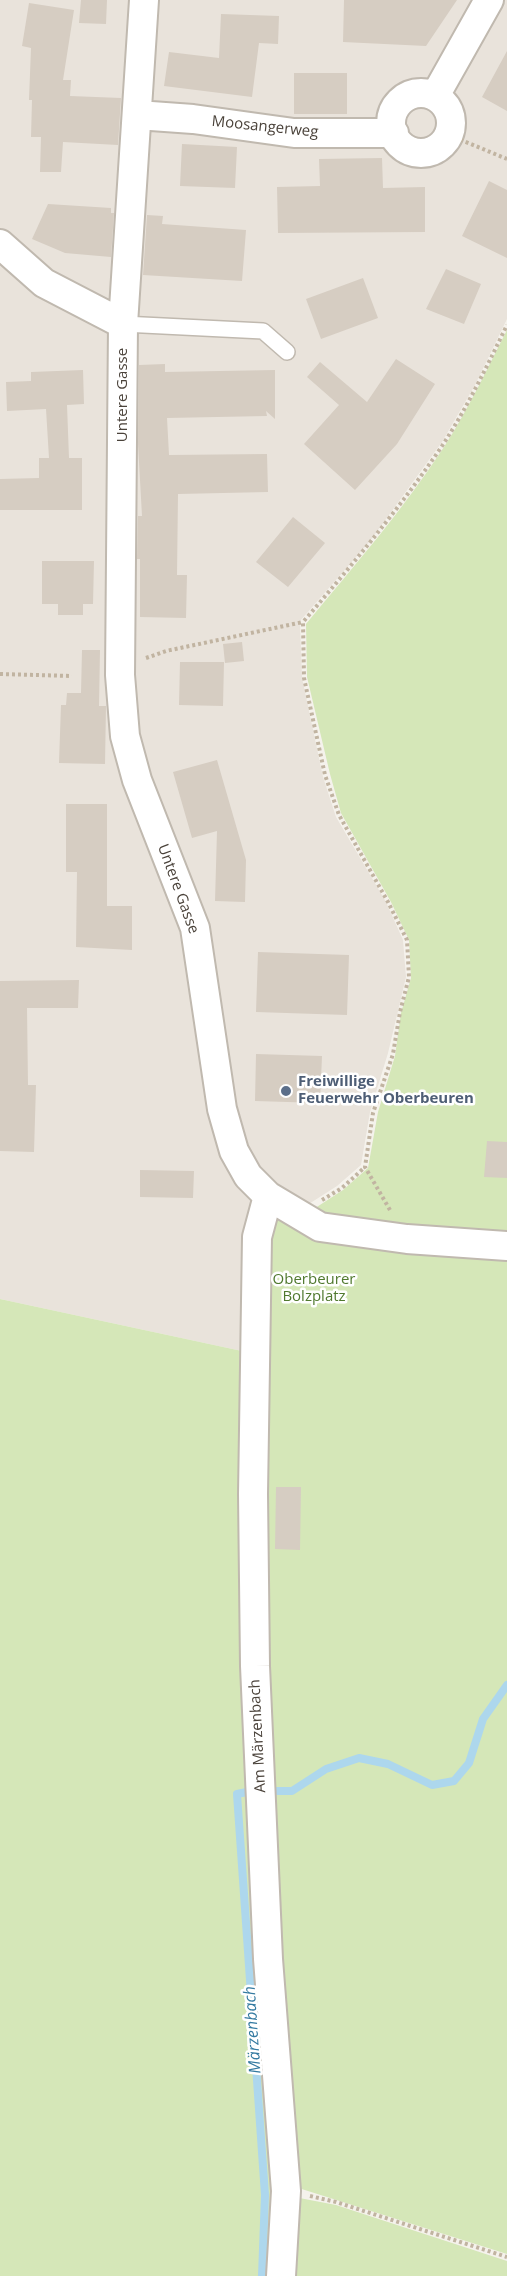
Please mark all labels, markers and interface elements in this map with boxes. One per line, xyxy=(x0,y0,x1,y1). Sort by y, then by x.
street label: Moosangerweg xyxy=(211,112,319,142)
street label: Untere Gasse xyxy=(114,348,132,442)
street label: Untere Gasse xyxy=(153,842,203,936)
place label: Freiwillige Feuerwehr Oberbeuren xyxy=(298,1073,474,1108)
marker: Freiwillige Feuerwehr Oberbeuren xyxy=(279,1084,293,1098)
park label: Oberbeurer Bolzplatz xyxy=(273,1271,355,1306)
street label: Am Märzenbach xyxy=(246,1679,270,1793)
water label: Märzenbach xyxy=(240,1986,266,2074)

